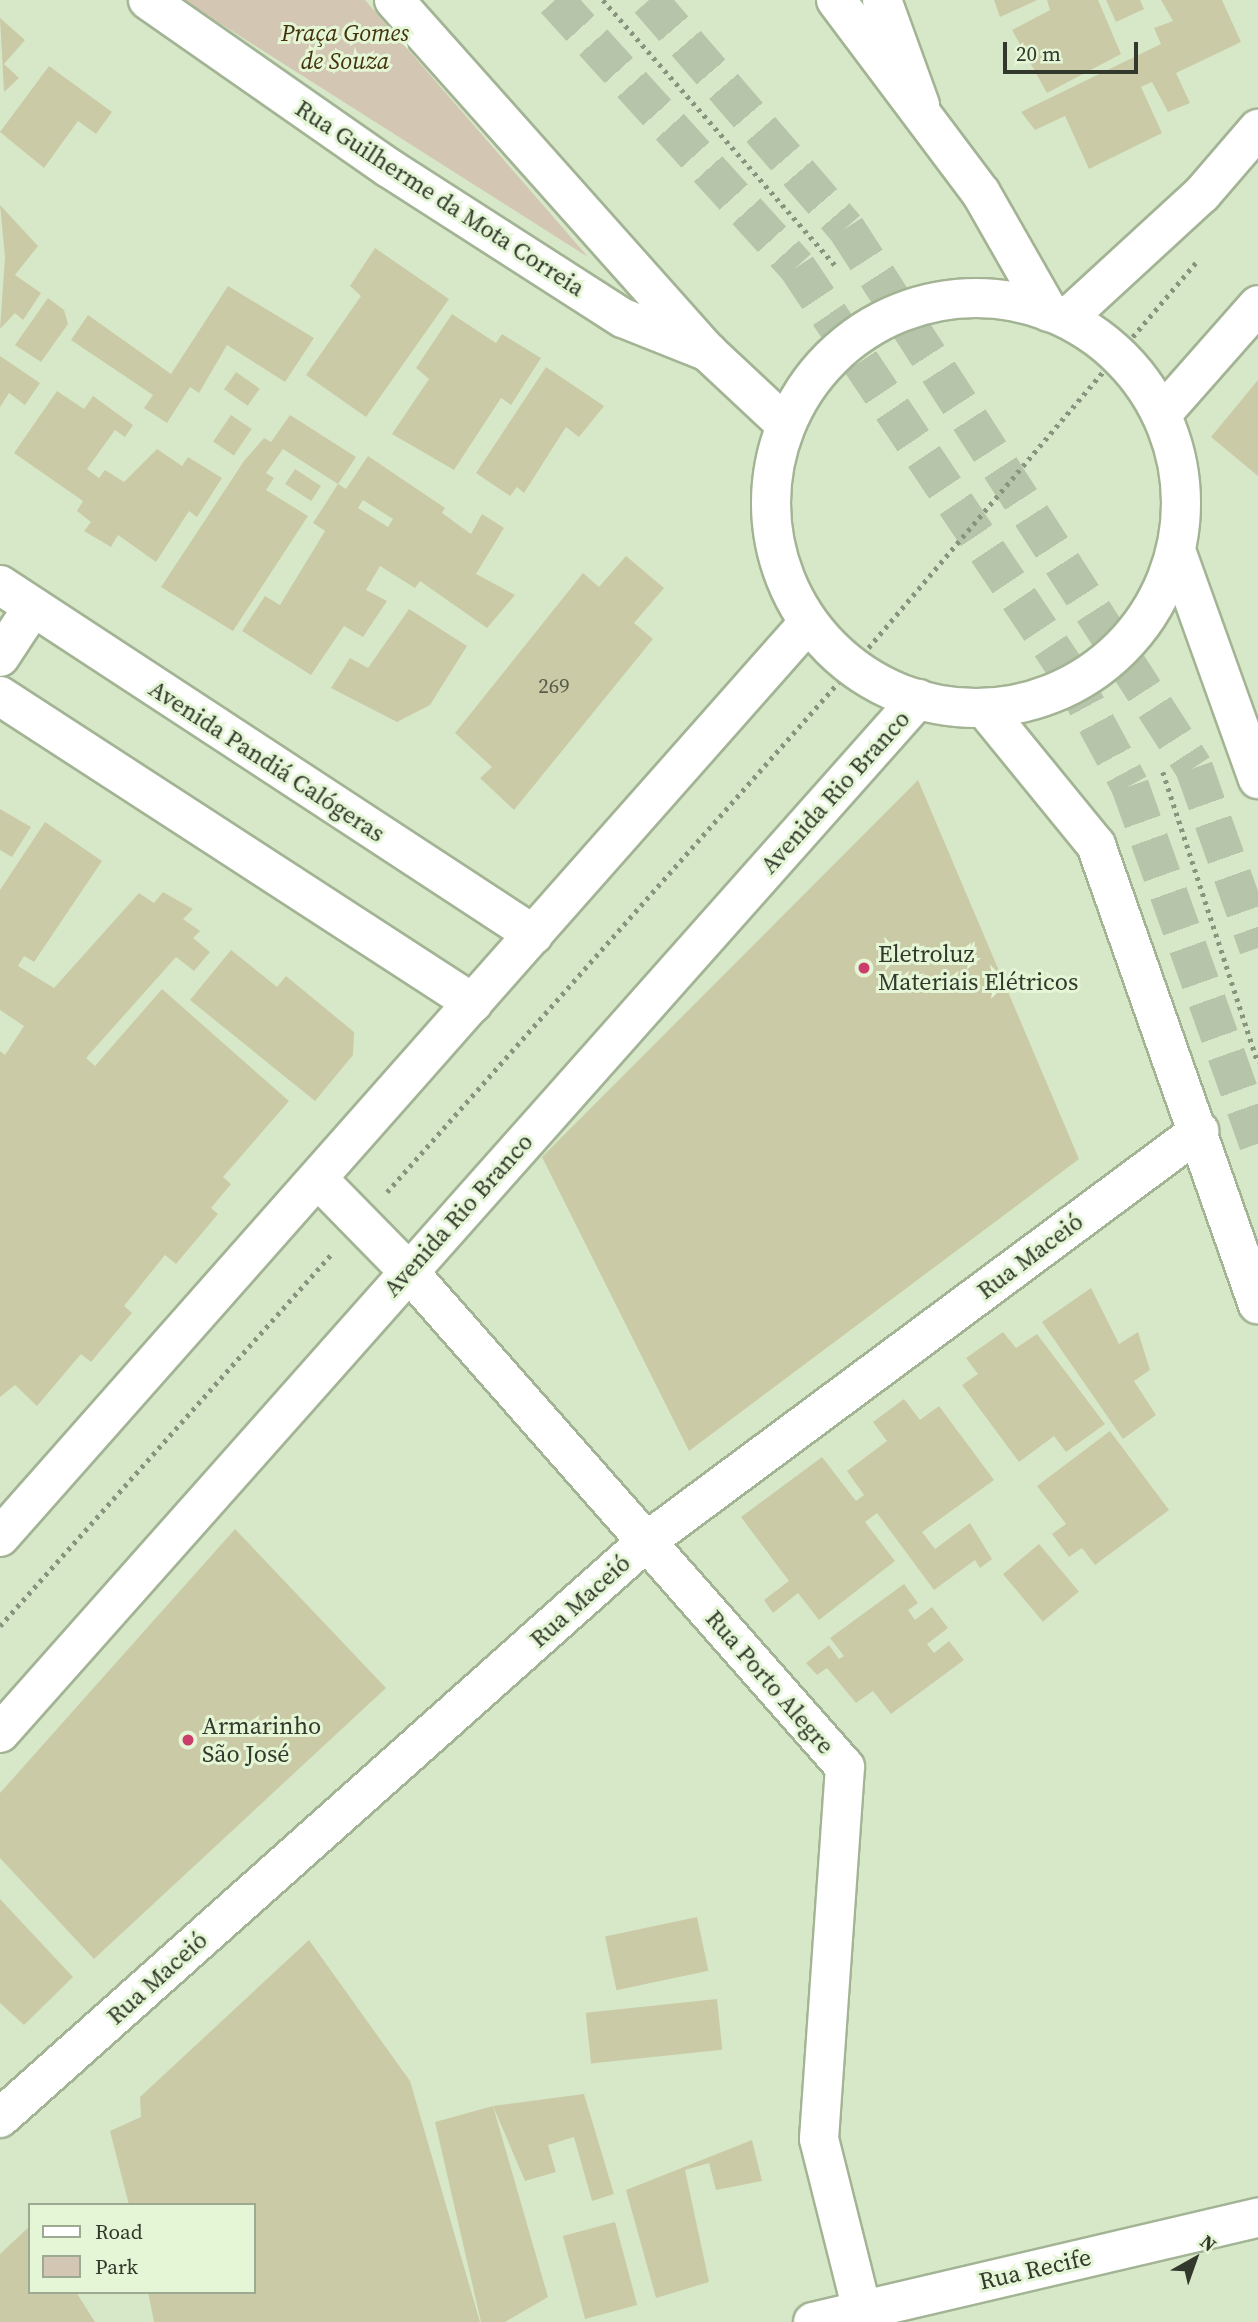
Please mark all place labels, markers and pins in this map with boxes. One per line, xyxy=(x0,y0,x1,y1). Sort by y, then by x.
place label: Eletroluz Materiais Elétricos xyxy=(878,940,1078,996)
marker: Eletroluz Materiais Elétricos xyxy=(856,960,872,976)
place label: Armarinho São José xyxy=(202,1712,321,1768)
marker: Armarinho São José xyxy=(180,1732,196,1748)

